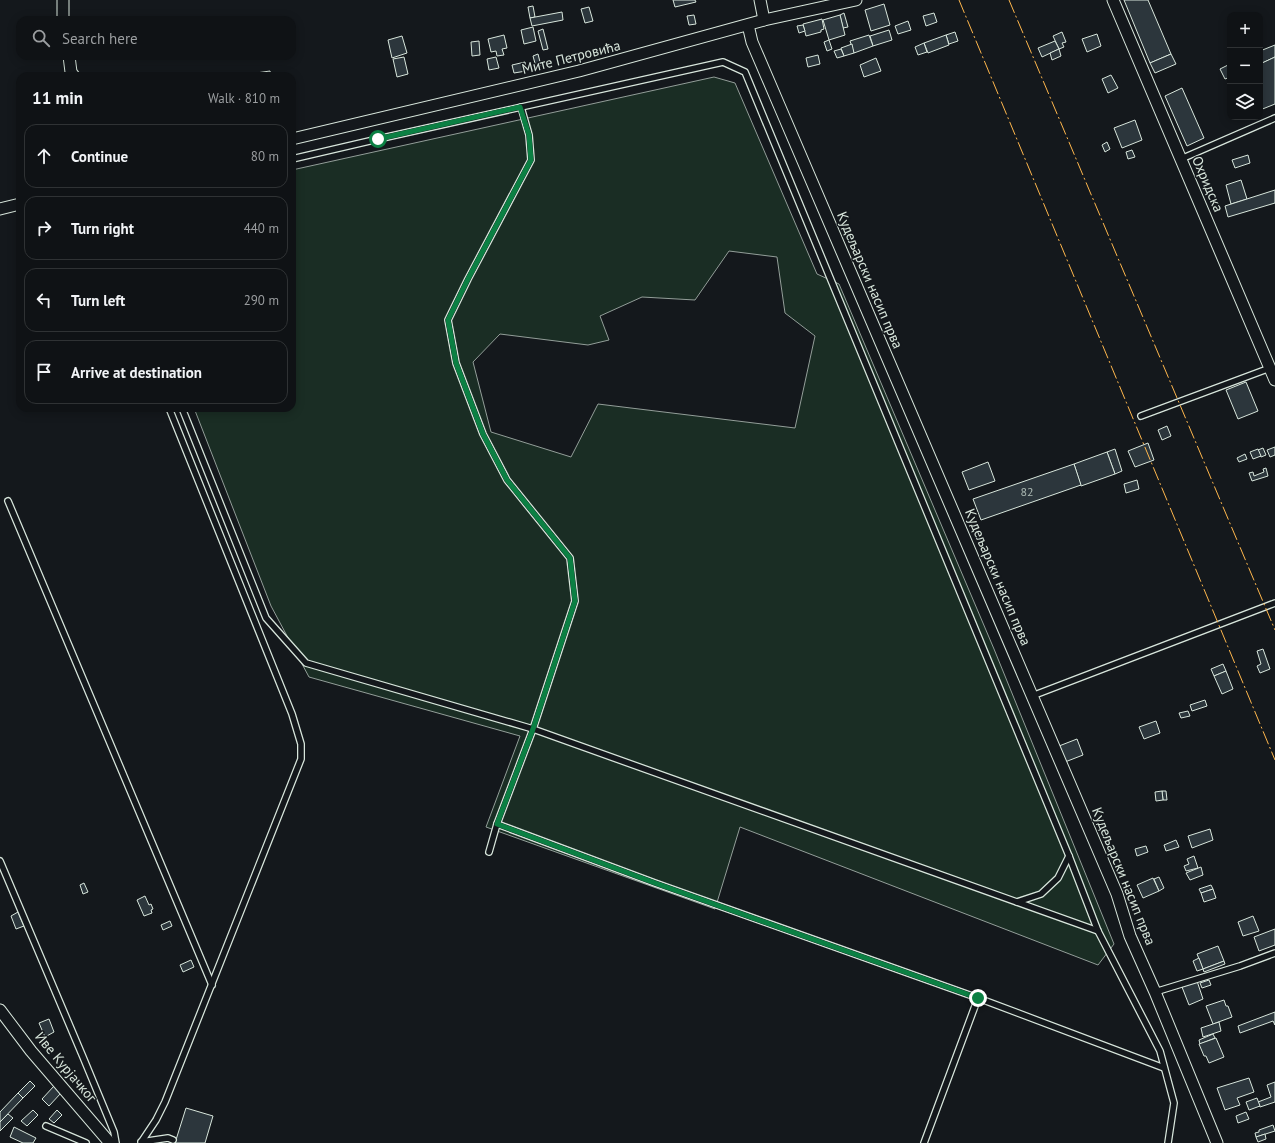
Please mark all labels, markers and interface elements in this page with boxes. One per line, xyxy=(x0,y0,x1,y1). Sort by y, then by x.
map controls xyxy=(1227,12,1263,120)
button: + xyxy=(1227,12,1263,48)
search box xyxy=(16,16,296,60)
icon: search xyxy=(30,27,52,49)
text: Search here xyxy=(62,29,138,48)
street label: Мите Петровића xyxy=(520,36,622,78)
button: − xyxy=(1227,48,1263,84)
button: layers xyxy=(1227,84,1263,120)
text: 11 min xyxy=(32,87,83,109)
text: Walk · 810 m xyxy=(208,90,280,107)
route start xyxy=(369,130,387,148)
icon: ahead xyxy=(33,145,55,167)
text: Continue xyxy=(71,147,128,166)
text: 80 m xyxy=(251,148,279,165)
street label: Охридска xyxy=(1188,153,1228,215)
street label: Кудељарски насип прва xyxy=(833,209,907,351)
icon: right xyxy=(33,217,55,239)
text: Turn right xyxy=(71,219,134,238)
text: 440 m xyxy=(244,220,279,237)
icon: left xyxy=(33,289,55,311)
text: Turn left xyxy=(71,291,125,310)
text: 290 m xyxy=(244,292,279,309)
icon: arrive xyxy=(33,361,55,383)
text: Arrive at destination xyxy=(71,363,202,382)
house number: 82 xyxy=(1020,484,1034,499)
street label: Кудељарски насип прва xyxy=(961,506,1035,648)
street label: Кудељарски насип прва xyxy=(1088,804,1160,948)
route end xyxy=(969,989,987,1007)
street label: Иве Курјачког xyxy=(31,1028,101,1107)

